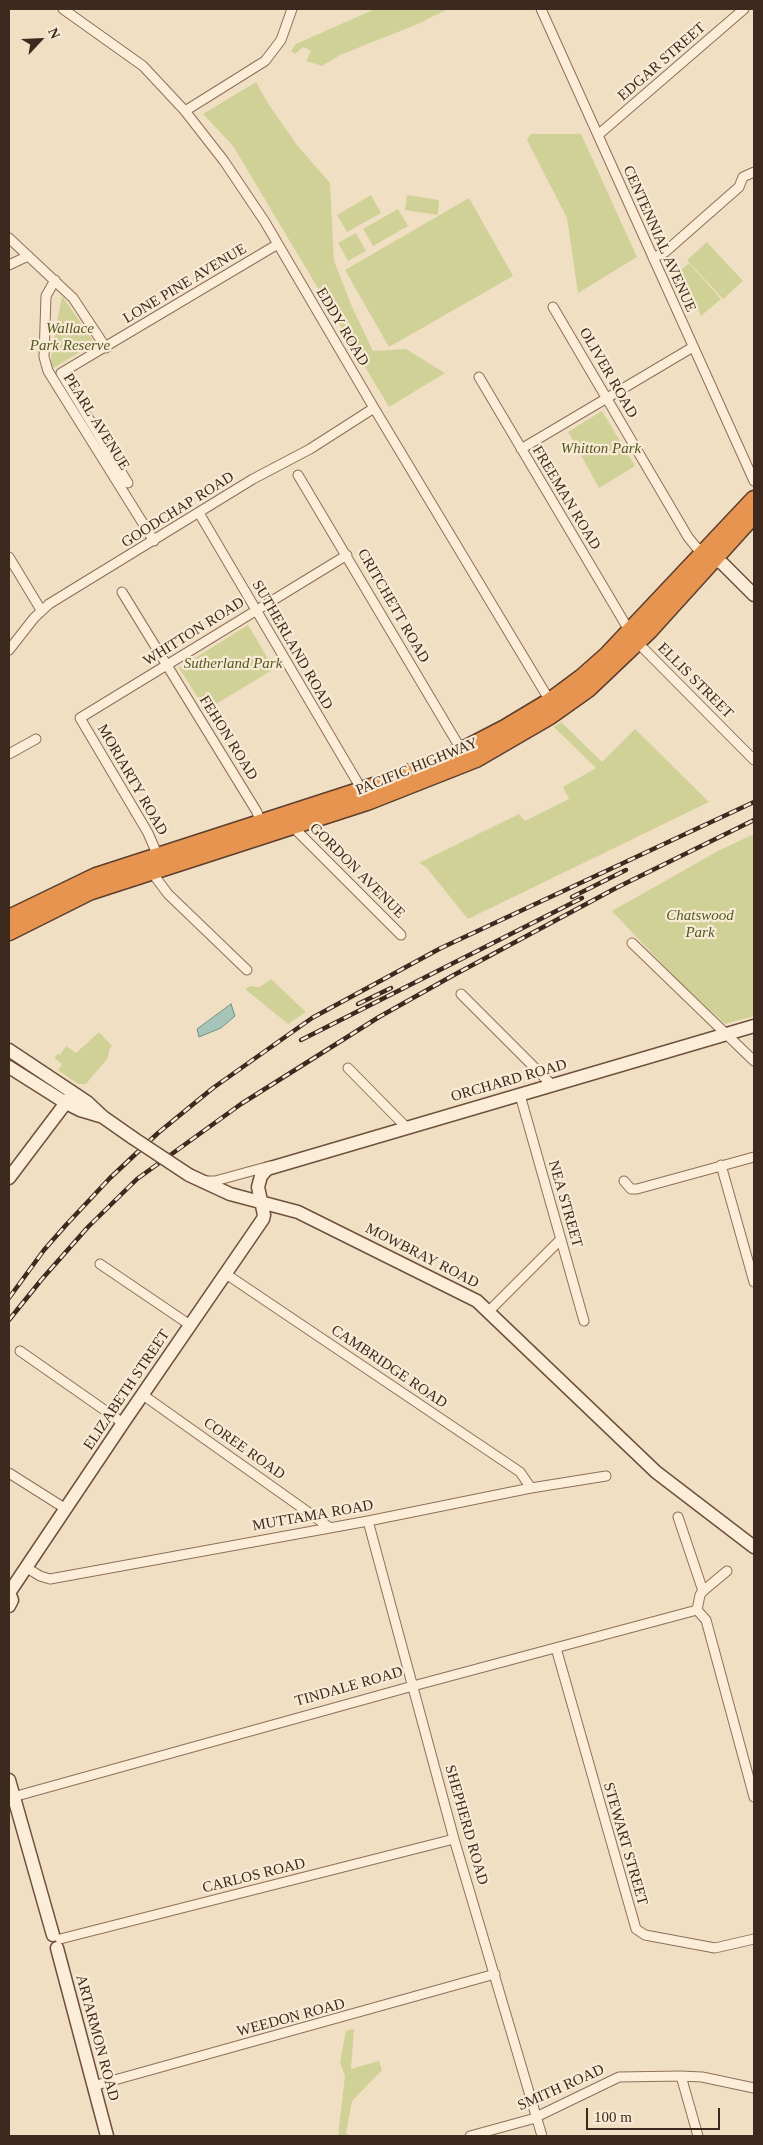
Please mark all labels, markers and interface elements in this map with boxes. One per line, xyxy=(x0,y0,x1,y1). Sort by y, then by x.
north arrow xyxy=(15,15,65,65)
street label: EDGAR STREET xyxy=(614,19,710,105)
text: N xyxy=(45,26,63,41)
street label: CENTENNIAL AVENUE xyxy=(619,163,699,315)
street label: LONE PINE AVENUE xyxy=(120,240,250,328)
street label: EDDY ROAD xyxy=(312,285,372,369)
park label: Wallace Park Reserve xyxy=(30,320,110,355)
street label: OLIVER ROAD xyxy=(575,325,641,421)
street label: PEARL AVENUE xyxy=(59,370,133,474)
park label: Whitton Park xyxy=(561,440,641,458)
street label: FREEMAN ROAD xyxy=(528,443,604,553)
street label: GOODCHAP ROAD xyxy=(118,468,238,552)
street label: CRITCHETT ROAD xyxy=(353,546,433,666)
street label: SUTHERLAND ROAD xyxy=(248,577,336,713)
street label: WHITTON ROAD xyxy=(140,594,248,670)
street label: ELLIS STREET xyxy=(653,639,737,723)
park label: Sutherland Park xyxy=(184,655,282,673)
street label: FEHON ROAD xyxy=(195,692,261,784)
street label: MORIARTY ROAD xyxy=(93,721,171,839)
street label: PACIFIC HIGHWAY xyxy=(353,734,481,800)
street label: GORDON AVENUE xyxy=(306,820,408,922)
park label: Chatswood Park xyxy=(666,907,734,942)
street label: ORCHARD ROAD xyxy=(449,1056,569,1106)
street label: NEA STREET xyxy=(544,1158,586,1250)
street label: MOWBRAY ROAD xyxy=(362,1220,482,1292)
street label: CAMBRIDGE ROAD xyxy=(327,1321,451,1413)
street label: ELIZABETH STREET xyxy=(80,1326,174,1454)
street label: COREE ROAD xyxy=(200,1414,288,1484)
street label: MUTTAMA ROAD xyxy=(251,1496,375,1536)
street label: TINDALE ROAD xyxy=(293,1663,405,1711)
street label: SHEPHERD ROAD xyxy=(440,1763,492,1887)
street label: STEWART STREET xyxy=(599,1780,651,1908)
street label: CARLOS ROAD xyxy=(201,1855,307,1897)
street label: ARTARMON ROAD xyxy=(71,1973,123,2103)
street label: WEEDON ROAD xyxy=(235,1995,347,2041)
street label: SMITH ROAD xyxy=(515,2061,607,2115)
scale bar xyxy=(588,2098,722,2130)
text: 100 m xyxy=(594,2109,632,2125)

